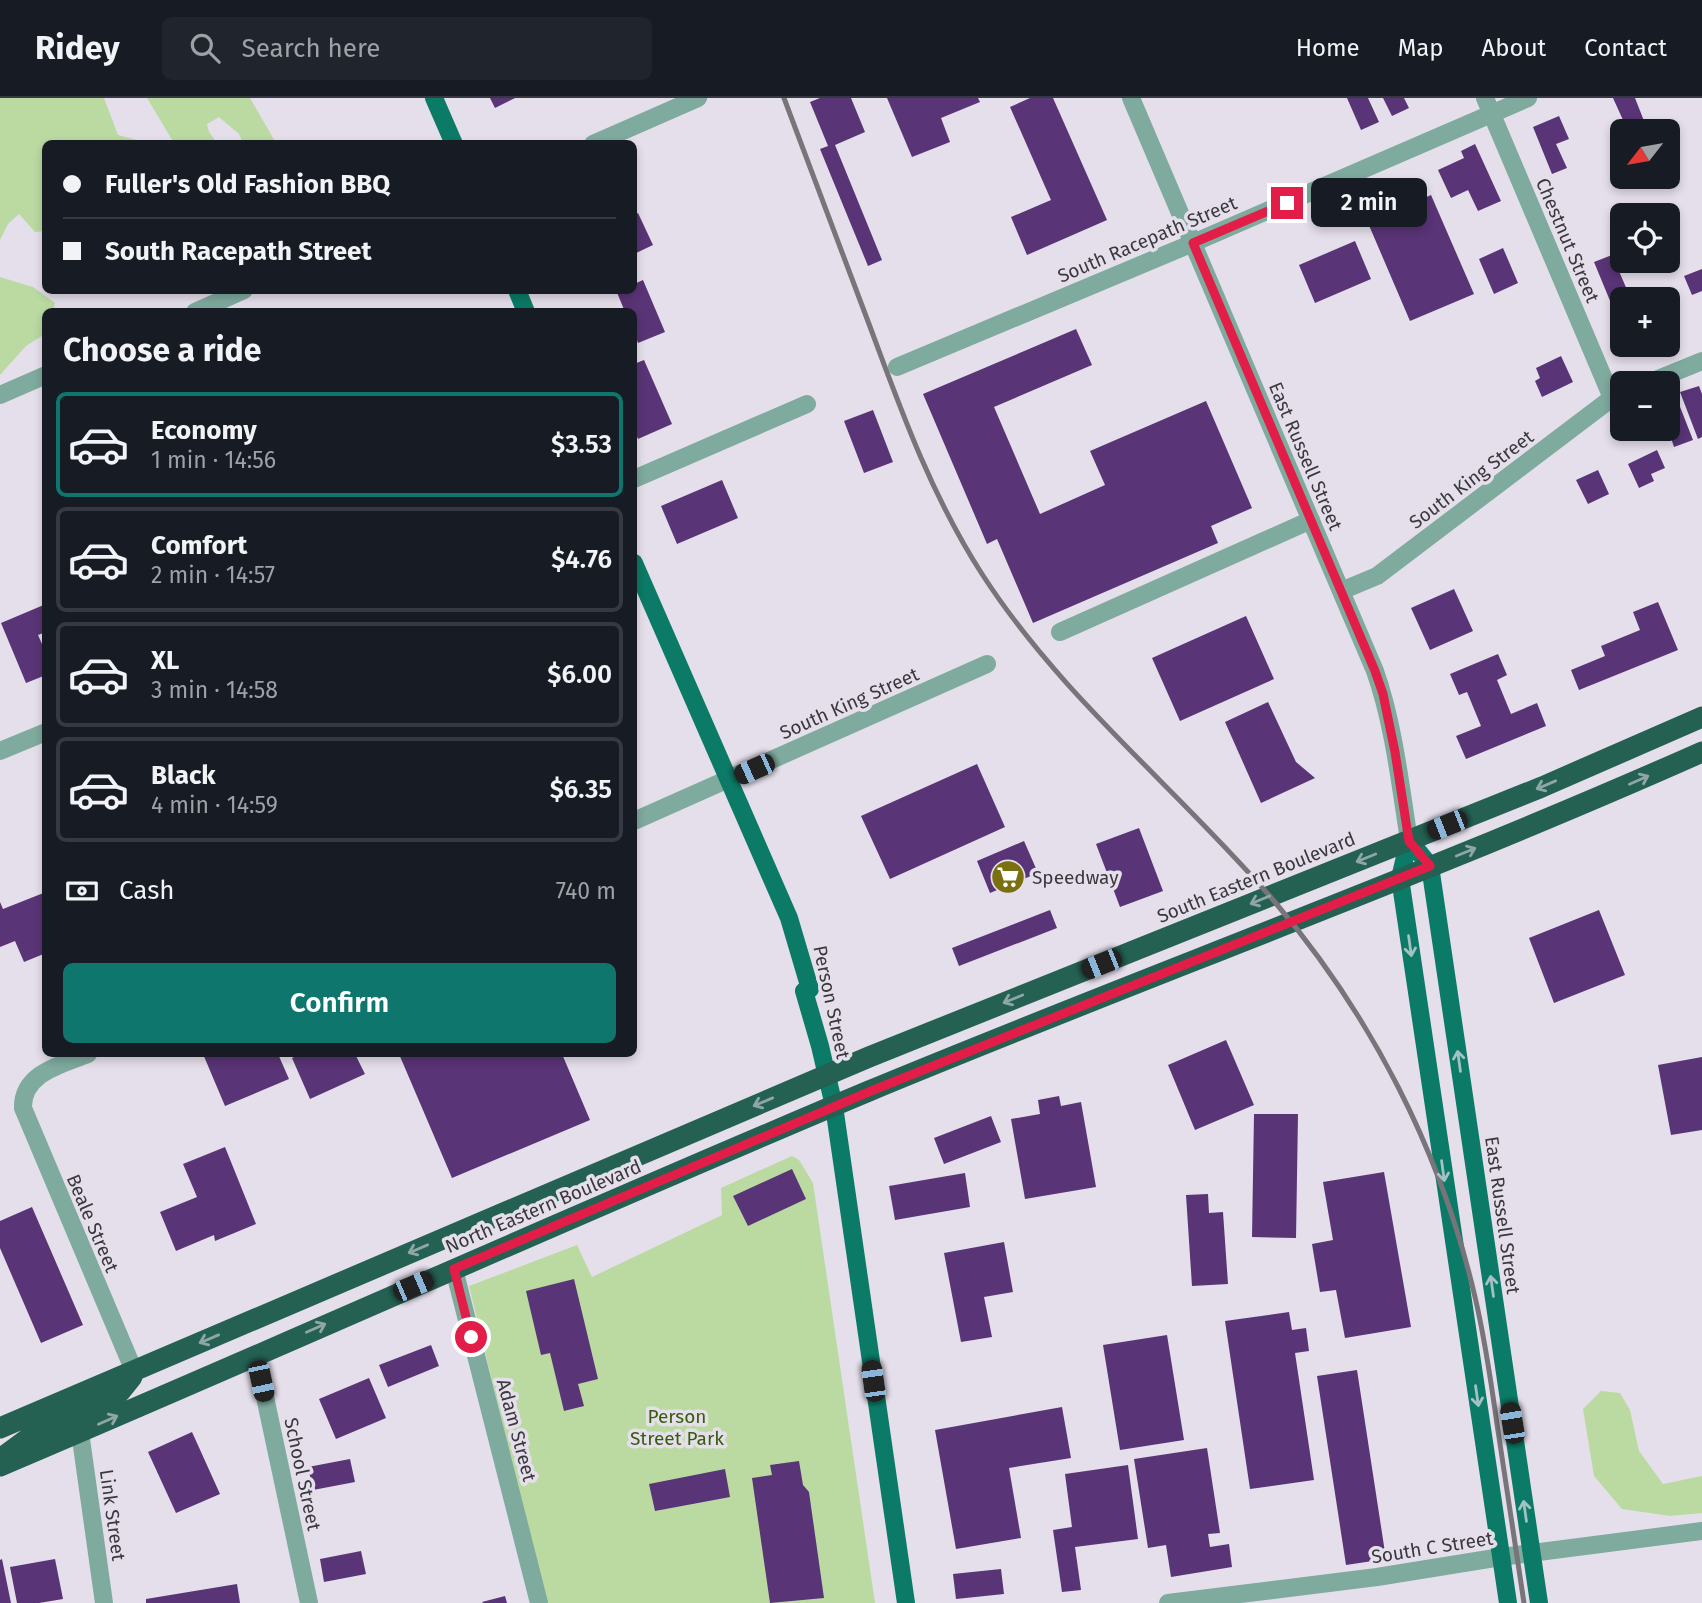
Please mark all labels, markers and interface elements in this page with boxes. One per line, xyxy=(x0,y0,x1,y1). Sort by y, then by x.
search box xyxy=(162,17,652,80)
text: Ridey xyxy=(35,28,120,68)
icon: search xyxy=(186,29,224,67)
text: Search here xyxy=(242,33,380,64)
text: Home xyxy=(1296,34,1360,62)
text: Map xyxy=(1398,34,1444,62)
text: About xyxy=(1482,34,1546,62)
text: Contact xyxy=(1584,34,1667,62)
north arrow xyxy=(1610,119,1680,189)
map controls xyxy=(1610,119,1680,441)
text: Fuller's Old Fashion BBQ xyxy=(105,169,390,200)
street label: Chestnut Street xyxy=(1531,174,1604,306)
callout: 2 min xyxy=(1312,178,1427,228)
route end xyxy=(1271,187,1303,219)
text: 2 min xyxy=(1341,188,1397,216)
street label: South Racepath Street xyxy=(1054,191,1240,288)
button: locate xyxy=(1610,203,1680,273)
text: South Racepath Street xyxy=(105,236,371,267)
button: + xyxy=(1610,287,1680,357)
text: Choose a ride xyxy=(63,331,261,369)
button: − xyxy=(1610,371,1680,441)
street label: East Russell Street xyxy=(1264,379,1347,534)
icon: car xyxy=(67,413,130,476)
text: Economy xyxy=(151,415,257,446)
street label: South King Street xyxy=(1405,425,1538,534)
text: $3.53 xyxy=(551,429,612,460)
text: 1 min · 14:56 xyxy=(151,446,276,474)
icon: car xyxy=(67,528,130,591)
text: Comfort xyxy=(151,530,247,561)
text: $4.76 xyxy=(551,544,612,575)
text: 2 min · 14:57 xyxy=(151,561,275,589)
icon: car xyxy=(67,643,130,706)
text: XL xyxy=(151,645,179,676)
text: $6.00 xyxy=(547,659,612,690)
street label: South King Street xyxy=(776,662,922,744)
text: 3 min · 14:58 xyxy=(151,676,278,704)
car xyxy=(731,751,778,787)
icon: car xyxy=(67,758,130,821)
text: Black xyxy=(151,760,216,791)
one-way arrow xyxy=(1628,773,1650,786)
text: $6.35 xyxy=(550,774,612,805)
one-way arrow xyxy=(1536,779,1557,792)
text: 4 min · 14:59 xyxy=(151,791,278,819)
car xyxy=(1424,807,1471,843)
street label: South Eastern Boulevard xyxy=(1154,827,1359,928)
one-way arrow xyxy=(1455,844,1476,857)
one-way arrow xyxy=(1356,852,1377,865)
supermarket icon: Speedway xyxy=(989,858,1027,896)
place label: Speedway xyxy=(1032,866,1119,889)
icon: cash xyxy=(63,872,101,910)
text: Cash xyxy=(119,875,175,906)
text: 740 m xyxy=(556,877,616,905)
one-way arrow xyxy=(1250,895,1272,908)
one-way arrow xyxy=(1404,934,1417,957)
street label: Person Street xyxy=(808,943,855,1061)
car xyxy=(1078,946,1125,982)
button: Confirm xyxy=(63,963,616,1043)
one-way arrow xyxy=(1003,994,1025,1007)
one-way arrow xyxy=(1452,1050,1465,1073)
one-way arrow xyxy=(752,1096,774,1109)
street label: East Russell Street xyxy=(1480,1135,1525,1296)
street label: North Eastern Boulevard xyxy=(442,1155,645,1258)
one-way arrow xyxy=(1437,1159,1450,1182)
street label: Beale Street xyxy=(62,1171,124,1276)
one-way arrow xyxy=(408,1244,429,1257)
car xyxy=(390,1268,437,1304)
one-way arrow xyxy=(1485,1275,1498,1298)
one-way arrow xyxy=(305,1321,326,1334)
route start xyxy=(455,1321,487,1353)
one-way arrow xyxy=(199,1333,220,1346)
car xyxy=(247,1358,276,1404)
car xyxy=(860,1359,887,1403)
street label: Adam Street xyxy=(492,1376,541,1484)
one-way arrow xyxy=(1471,1384,1484,1407)
car xyxy=(1499,1401,1526,1445)
park label: Person Street Park xyxy=(630,1405,724,1450)
one-way arrow xyxy=(97,1413,118,1426)
street label: School Street xyxy=(279,1416,326,1533)
street label: Link Street xyxy=(95,1468,130,1562)
one-way arrow xyxy=(1518,1500,1531,1523)
street label: South C Street xyxy=(1370,1527,1495,1568)

